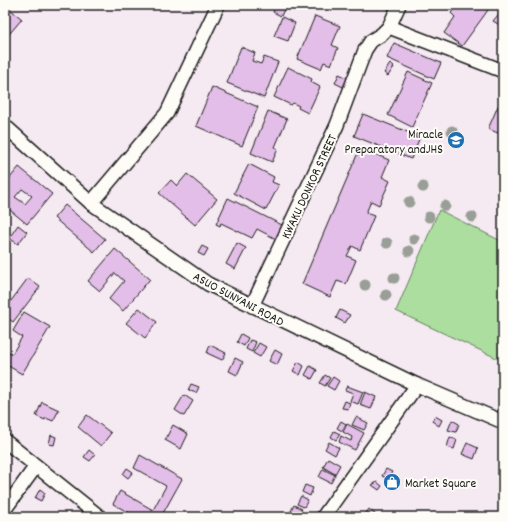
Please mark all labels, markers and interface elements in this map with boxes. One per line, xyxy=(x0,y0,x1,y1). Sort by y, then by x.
place label: Miracle Preparatory andJHS xyxy=(345,126,443,160)
school or university icon: Miracle Preparatory andJHS xyxy=(446,130,466,150)
street label: KWAKU DONKOR STREET xyxy=(278,132,343,242)
street label: ASUO SUNYANI ROAD xyxy=(189,268,287,332)
shop icon: Market Square xyxy=(382,472,402,492)
place label: Market Square xyxy=(405,475,476,494)

